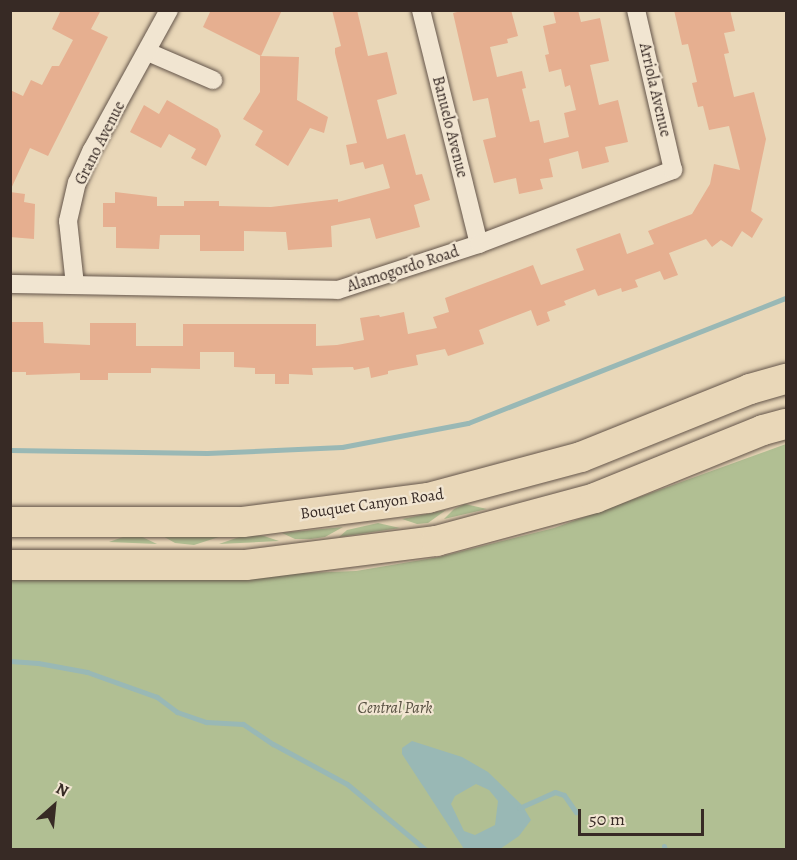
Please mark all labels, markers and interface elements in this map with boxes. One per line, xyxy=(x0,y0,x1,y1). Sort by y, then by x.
street label: Arriola Avenue xyxy=(635,41,675,139)
street label: Banuelo Avenue xyxy=(428,74,472,180)
street label: Grano Avenue xyxy=(71,98,129,188)
street label: Alamogordo Road xyxy=(345,242,461,296)
street label: Bouquet Canyon Road xyxy=(299,484,445,524)
park label: Central Park xyxy=(358,698,432,718)
north arrow xyxy=(24,776,84,836)
text: N xyxy=(52,778,72,802)
scale bar xyxy=(581,797,707,835)
text: 50 m xyxy=(589,807,625,831)

